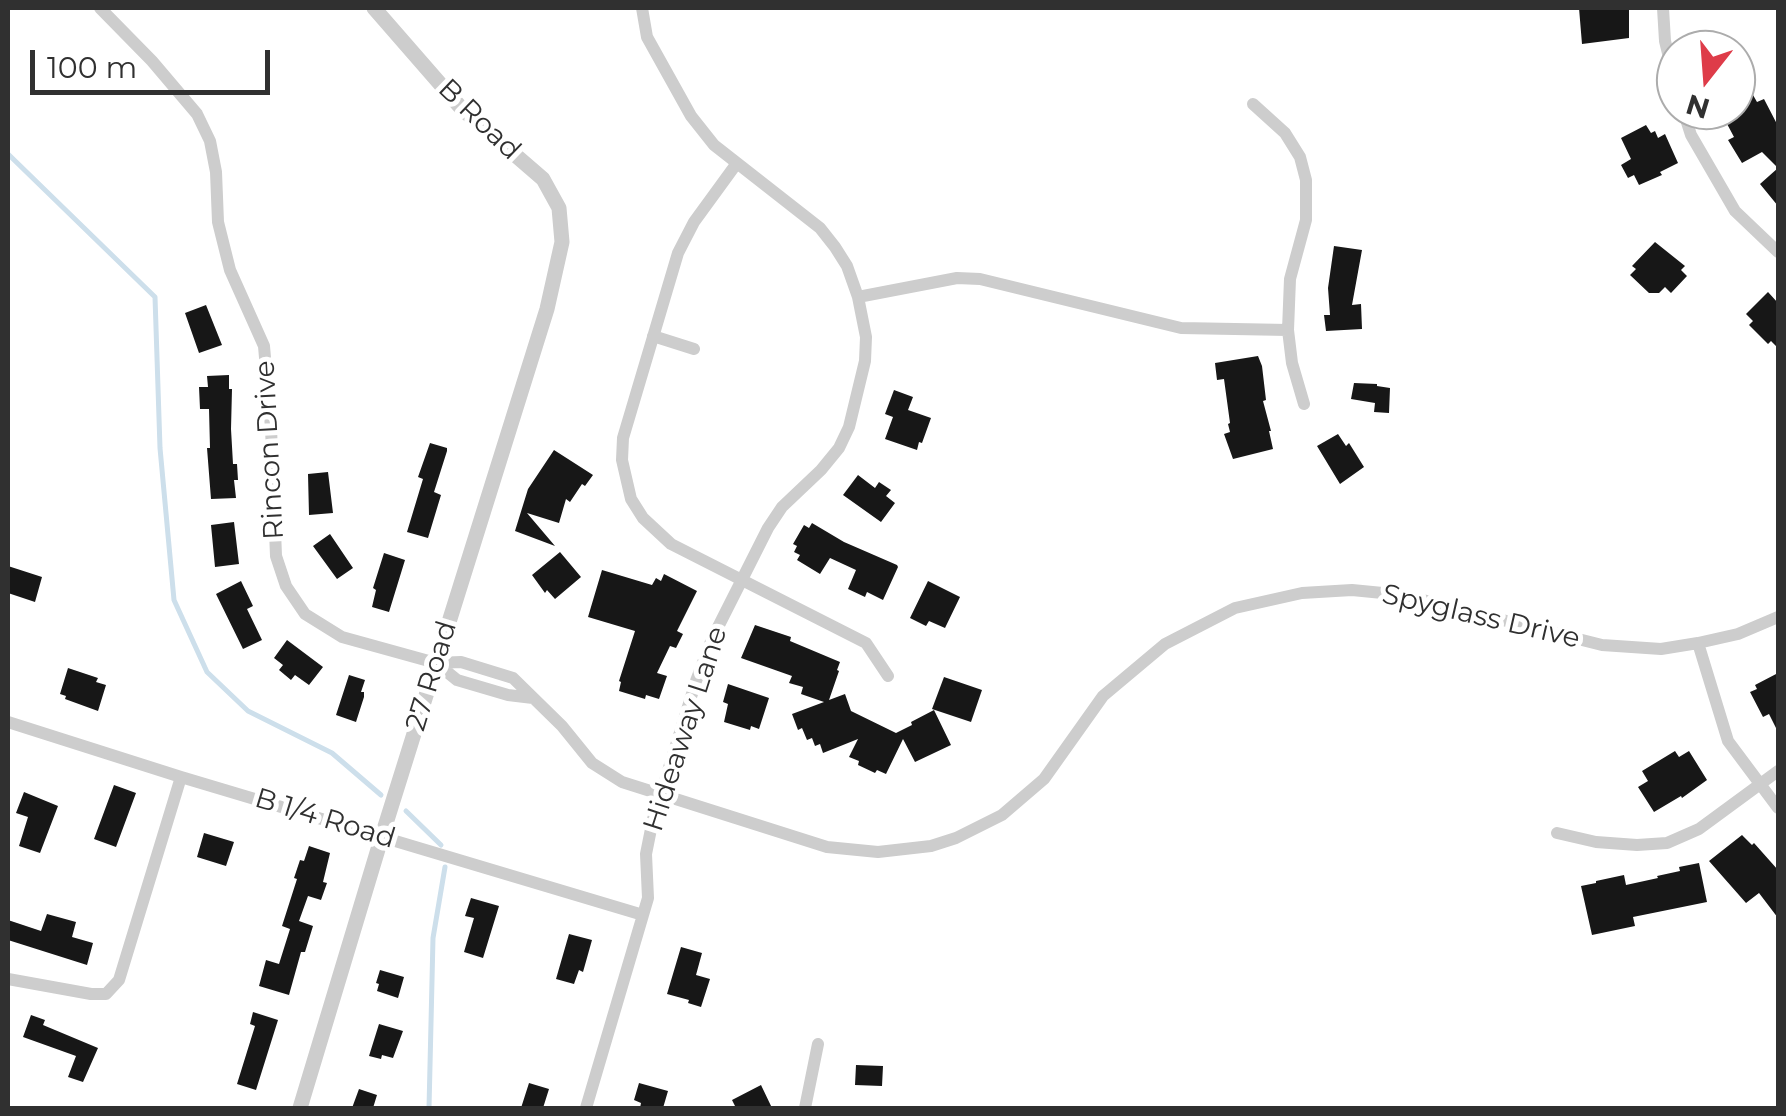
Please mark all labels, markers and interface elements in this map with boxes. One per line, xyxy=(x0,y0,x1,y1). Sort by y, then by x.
scale bar xyxy=(35,30,275,92)
north arrow xyxy=(1656,30,1756,130)
text: 100 m xyxy=(47,49,137,86)
street label: B Road xyxy=(431,73,527,167)
text: N xyxy=(1682,87,1714,126)
street label: Rincon Drive xyxy=(249,360,291,540)
street label: Spyglass Drive xyxy=(1379,578,1583,656)
street label: 27 Road xyxy=(399,617,465,735)
street label: Hideaway Lane xyxy=(637,622,735,836)
street label: B 1/4 Road xyxy=(251,782,399,856)

